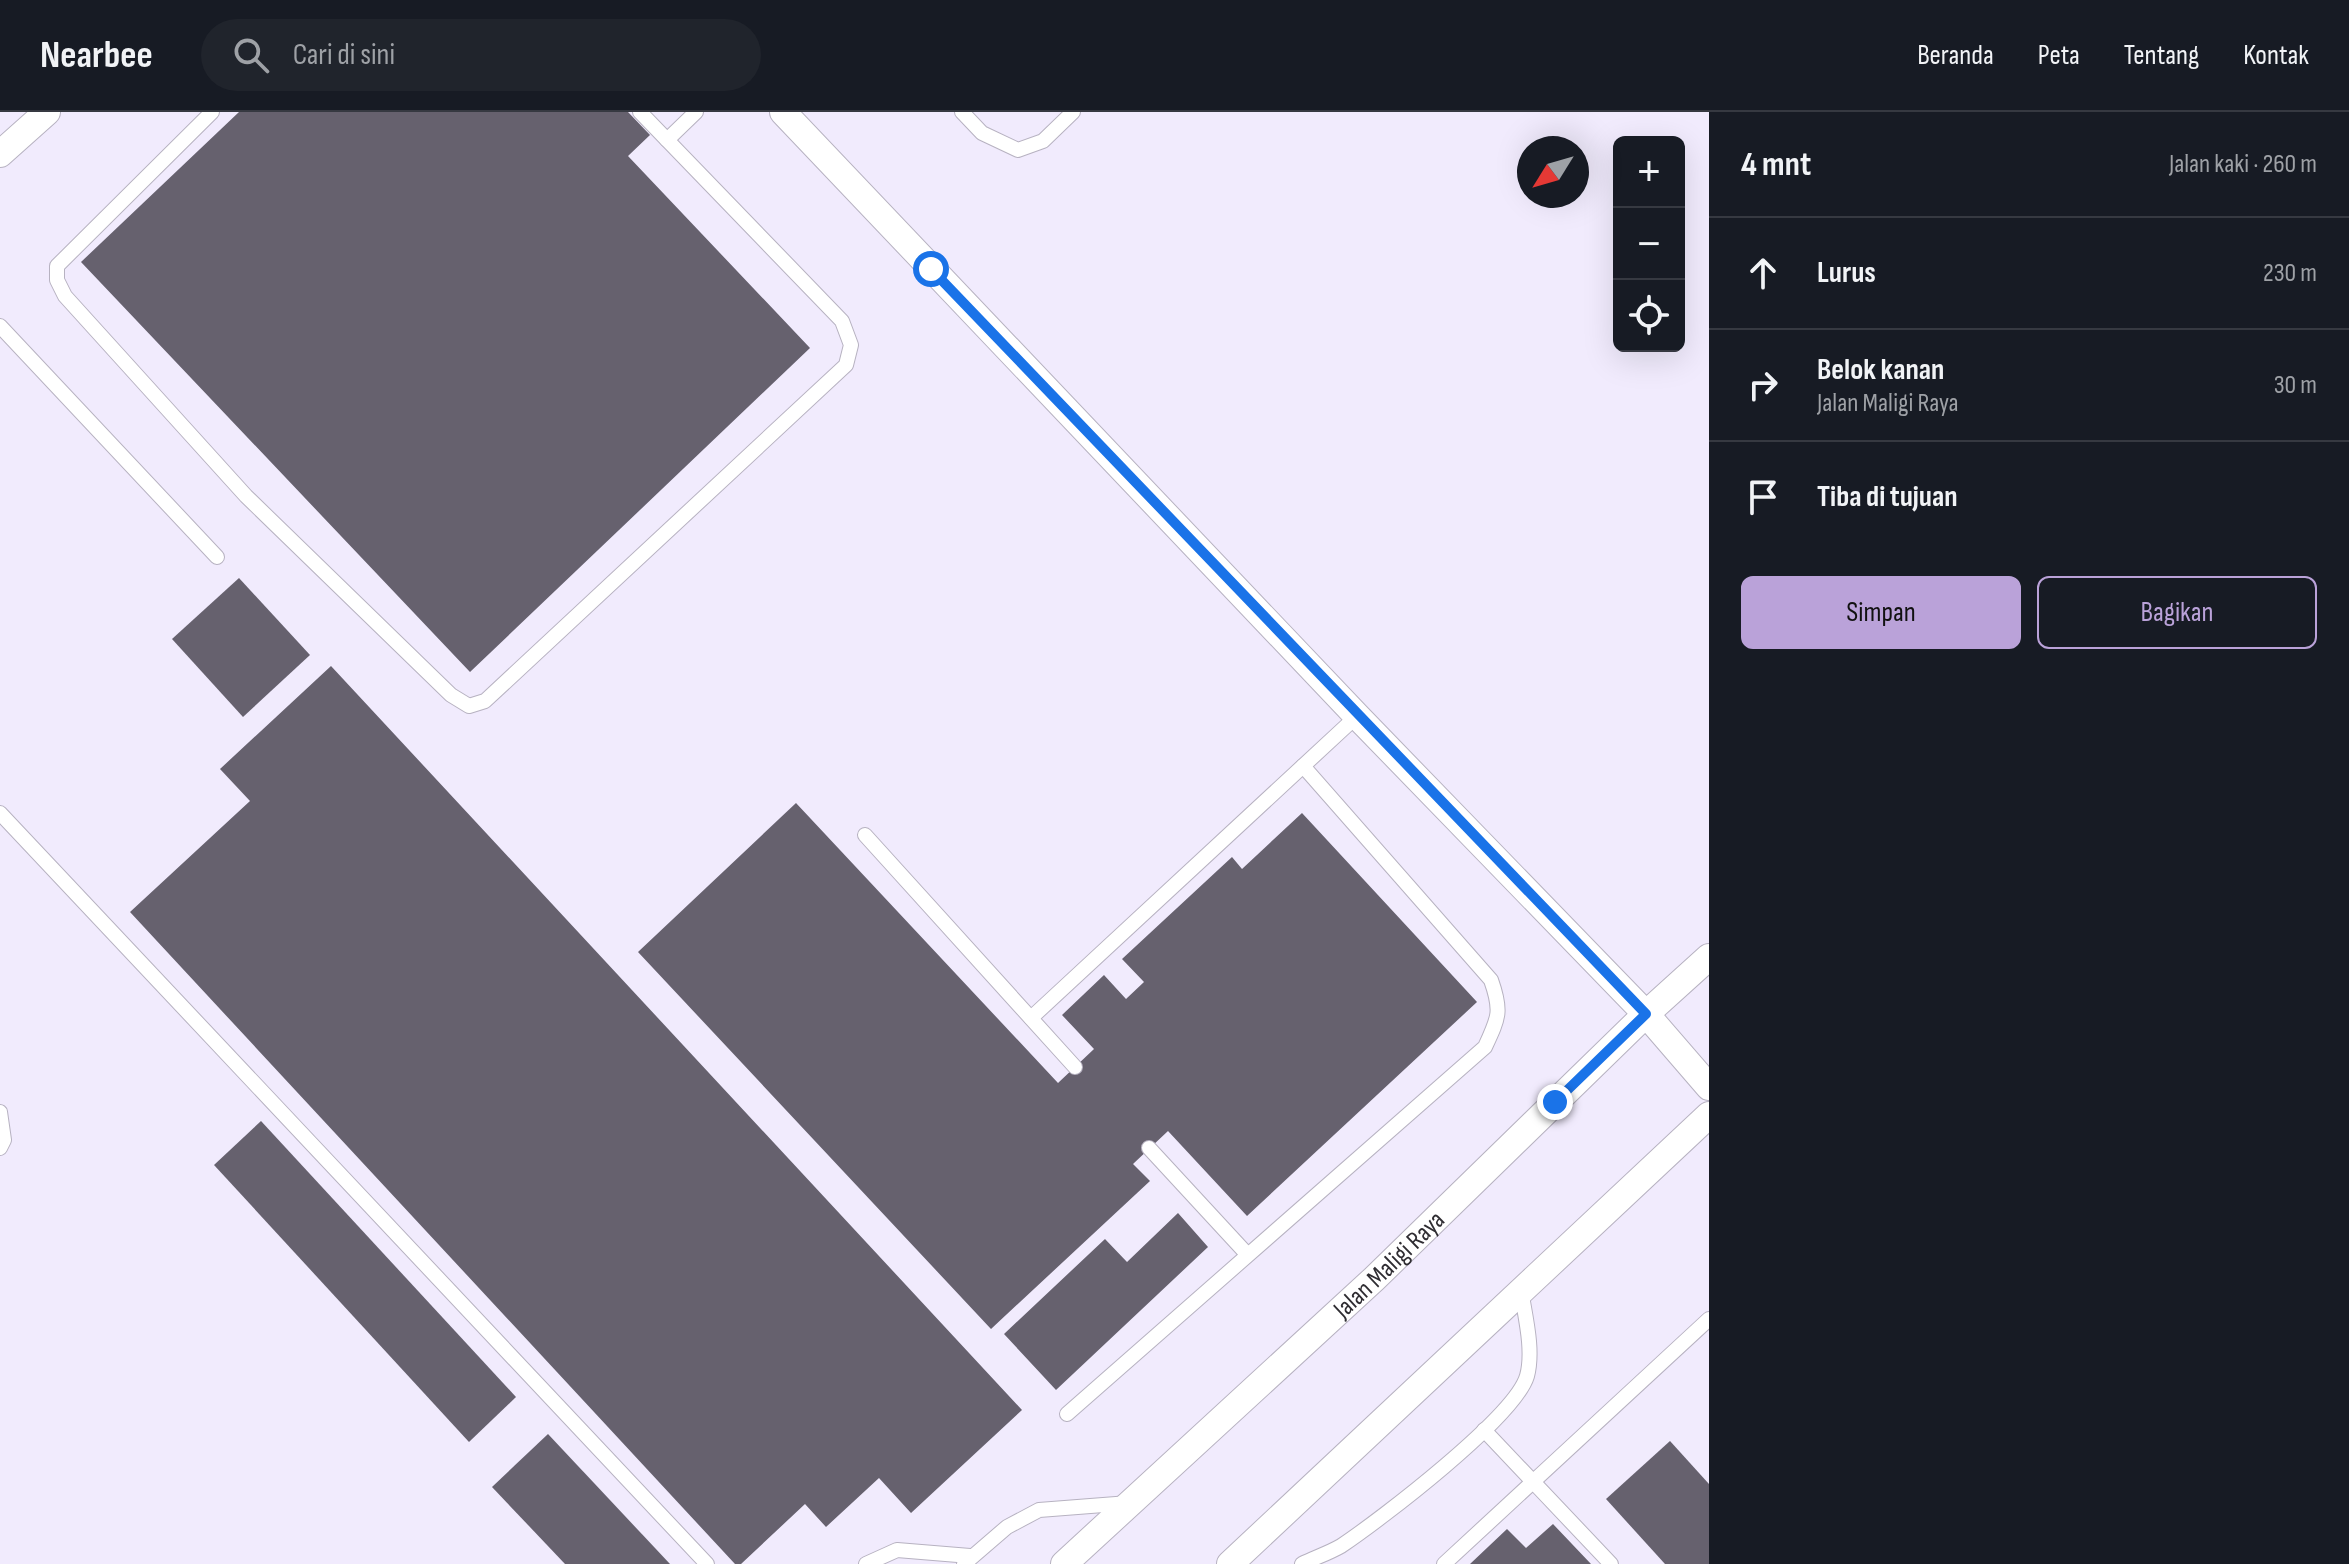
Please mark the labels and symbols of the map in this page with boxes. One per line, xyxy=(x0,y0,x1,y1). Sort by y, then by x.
north arrow xyxy=(1517,136,1589,208)
route start xyxy=(913,251,949,287)
route end xyxy=(1537,1084,1573,1120)
street label: Jalan Maligi Raya xyxy=(1327,1205,1452,1326)

